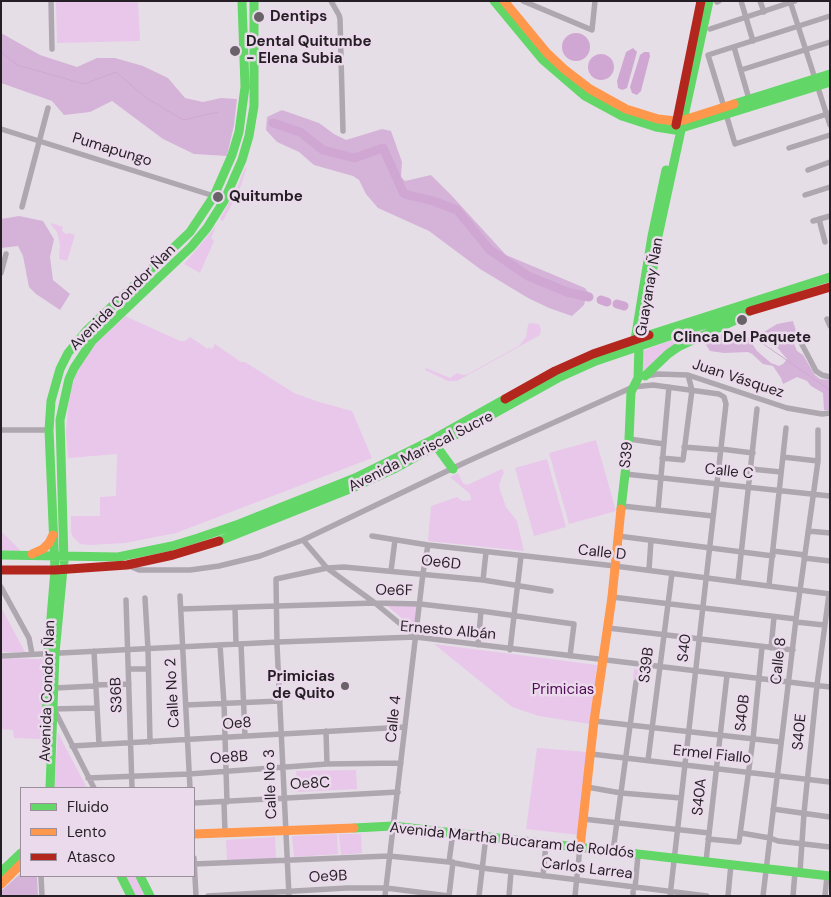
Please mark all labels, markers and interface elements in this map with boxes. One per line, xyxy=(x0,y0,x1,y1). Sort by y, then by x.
place label: Dentips xyxy=(270,8,327,26)
marker: Dentips xyxy=(252,10,266,24)
place label: Dental Quitumbe - Elena Subia xyxy=(246,33,372,68)
marker: Dental Quitumbe - Elena Subia xyxy=(228,44,242,58)
street label: Pumapungo xyxy=(70,129,154,171)
place label: Quitumbe xyxy=(229,188,303,206)
marker: Quitumbe xyxy=(211,190,225,204)
street label: Guayanay Ñan xyxy=(632,236,668,338)
street label: Avenida Condor Ñan xyxy=(66,241,180,355)
marker: Clinca Del Paquete xyxy=(735,313,749,327)
place label: Clinca Del Paquete xyxy=(673,329,811,347)
street label: Juan Vásquez xyxy=(690,356,786,402)
street label: Avenida Mariscal Sucre xyxy=(346,408,496,496)
street label: S39 xyxy=(617,441,637,469)
street label: Calle C xyxy=(704,460,754,484)
street label: Calle D xyxy=(577,542,627,564)
street label: Oe6D xyxy=(420,552,462,574)
street label: Oe6F xyxy=(375,582,413,600)
street label: Ernesto Albán xyxy=(399,618,497,644)
street label: Avenida Condor Ñan xyxy=(37,620,59,762)
street label: S40 xyxy=(674,633,696,663)
street label: Calle 8 xyxy=(768,637,790,685)
street label: S39B xyxy=(636,646,658,684)
street label: Calle No 2 xyxy=(162,658,184,728)
place label: Primicias de Quito xyxy=(267,668,335,703)
street label: S36B xyxy=(107,677,127,713)
marker: Primicias de Quito xyxy=(339,680,351,692)
park label: Primicias xyxy=(532,681,594,699)
street label: S40B xyxy=(732,694,754,732)
street label: Calle 4 xyxy=(383,695,405,743)
street label: S40E xyxy=(789,713,811,751)
street label: Oe8 xyxy=(222,714,252,734)
street label: Ermel Fiallo xyxy=(672,742,752,768)
street label: Oe8B xyxy=(209,748,249,768)
street label: Calle No 3 xyxy=(261,749,281,819)
street label: Oe8C xyxy=(290,774,330,794)
street label: S40A xyxy=(689,777,711,817)
legend xyxy=(20,787,195,877)
text: Fluido xyxy=(67,797,109,817)
street label: Avenida Martha Bucaram de Roldós xyxy=(389,819,635,863)
text: Lento xyxy=(67,822,106,842)
text: Atasco xyxy=(67,847,115,867)
street label: Carlos Larrea xyxy=(540,854,634,884)
street label: Oe9B xyxy=(308,867,348,887)

